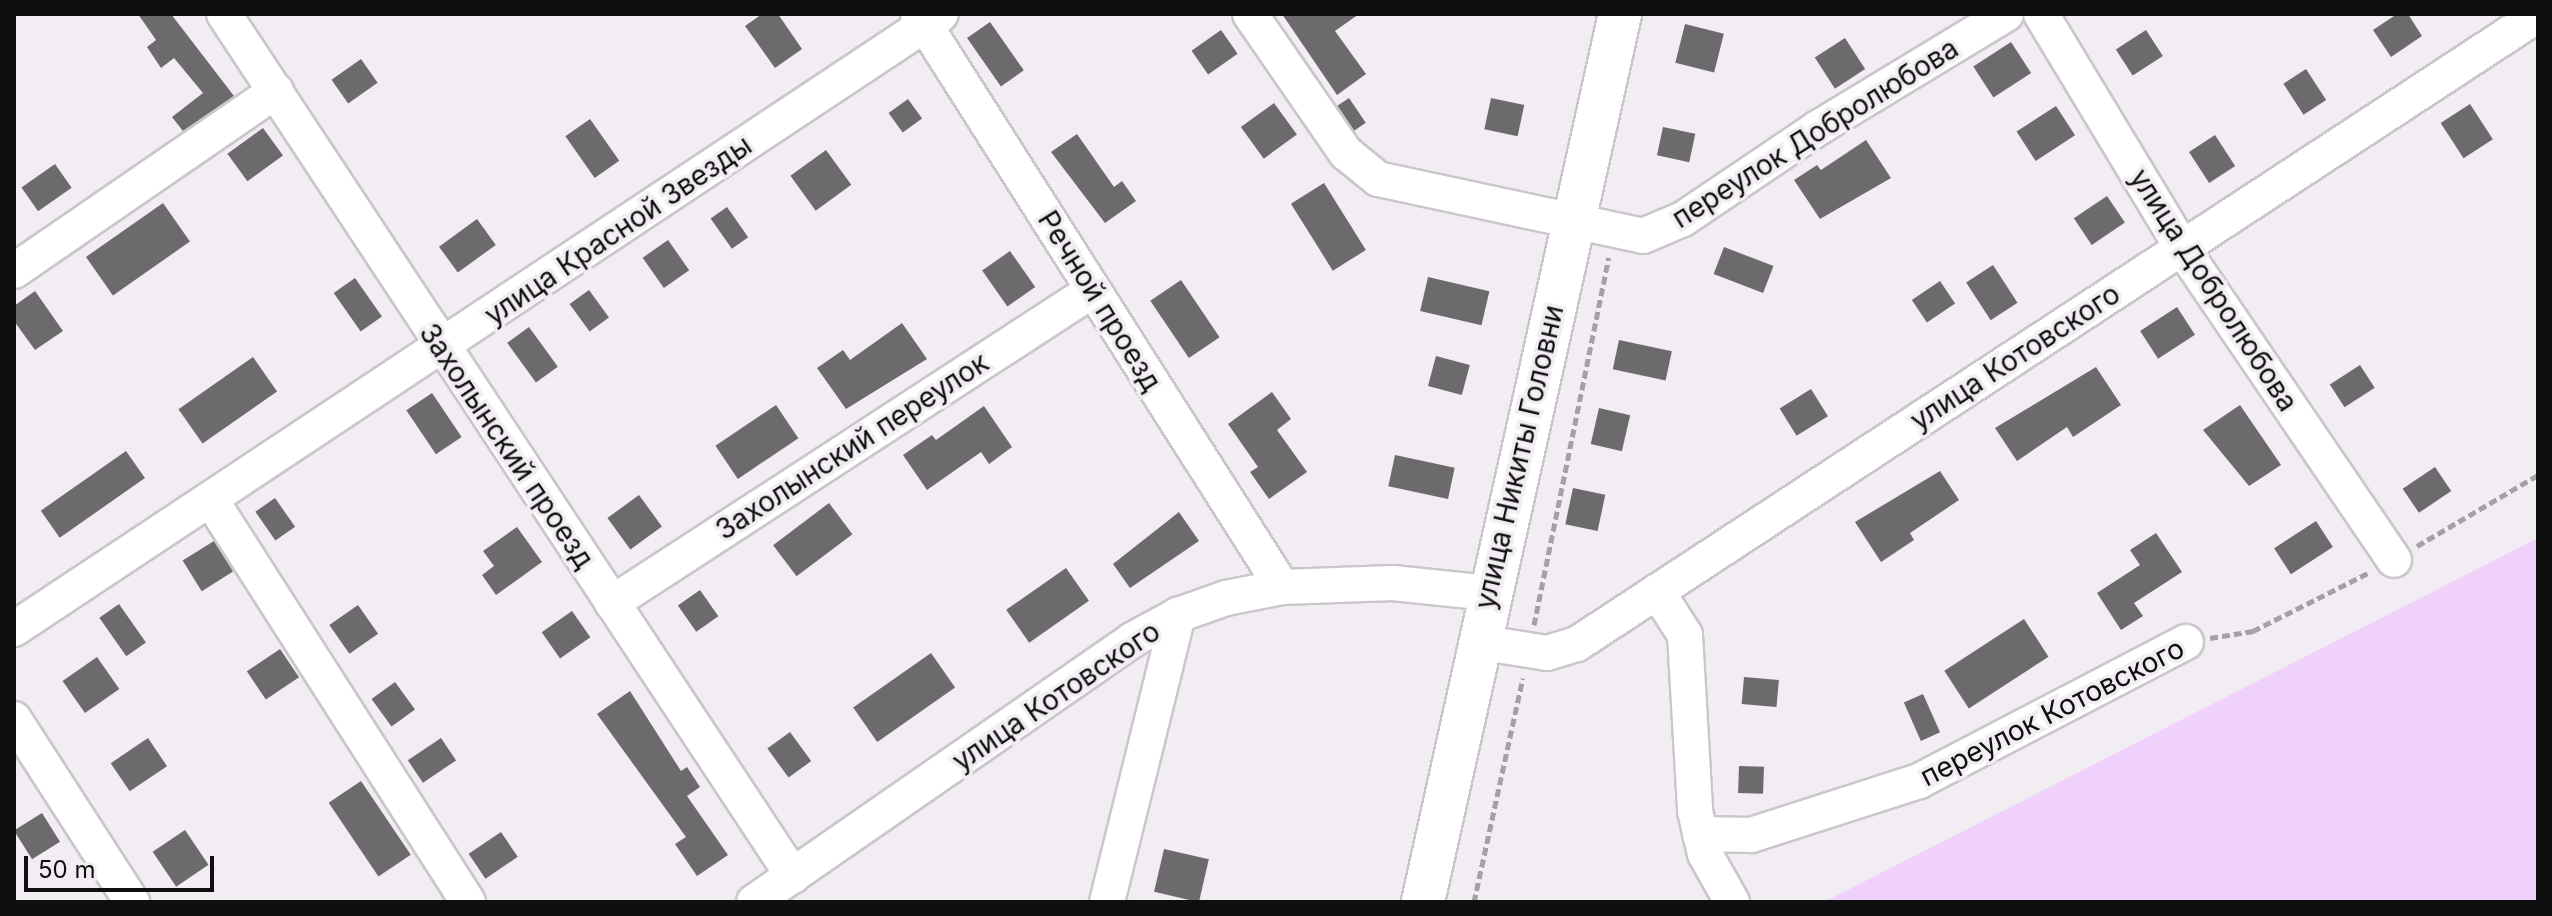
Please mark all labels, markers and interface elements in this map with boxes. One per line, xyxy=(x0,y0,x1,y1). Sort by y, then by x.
street label: переулок Добролюбова xyxy=(1666,31,1964,235)
street label: улица Красной Звезды xyxy=(478,128,758,332)
street label: улица Добролюбова xyxy=(2123,162,2305,418)
street label: Речной проезд xyxy=(1031,205,1169,397)
street label: улица Котовского xyxy=(1904,277,2126,437)
street label: улица Никиты Головни xyxy=(1468,302,1570,612)
street label: Захолынский проезд xyxy=(413,317,601,575)
street label: Захолынский переулок xyxy=(709,345,995,547)
street label: улица Котовского xyxy=(946,614,1166,778)
street label: переулок Котовского xyxy=(1914,631,2190,793)
scale bar xyxy=(28,840,218,890)
text: 50 m xyxy=(38,855,96,884)

